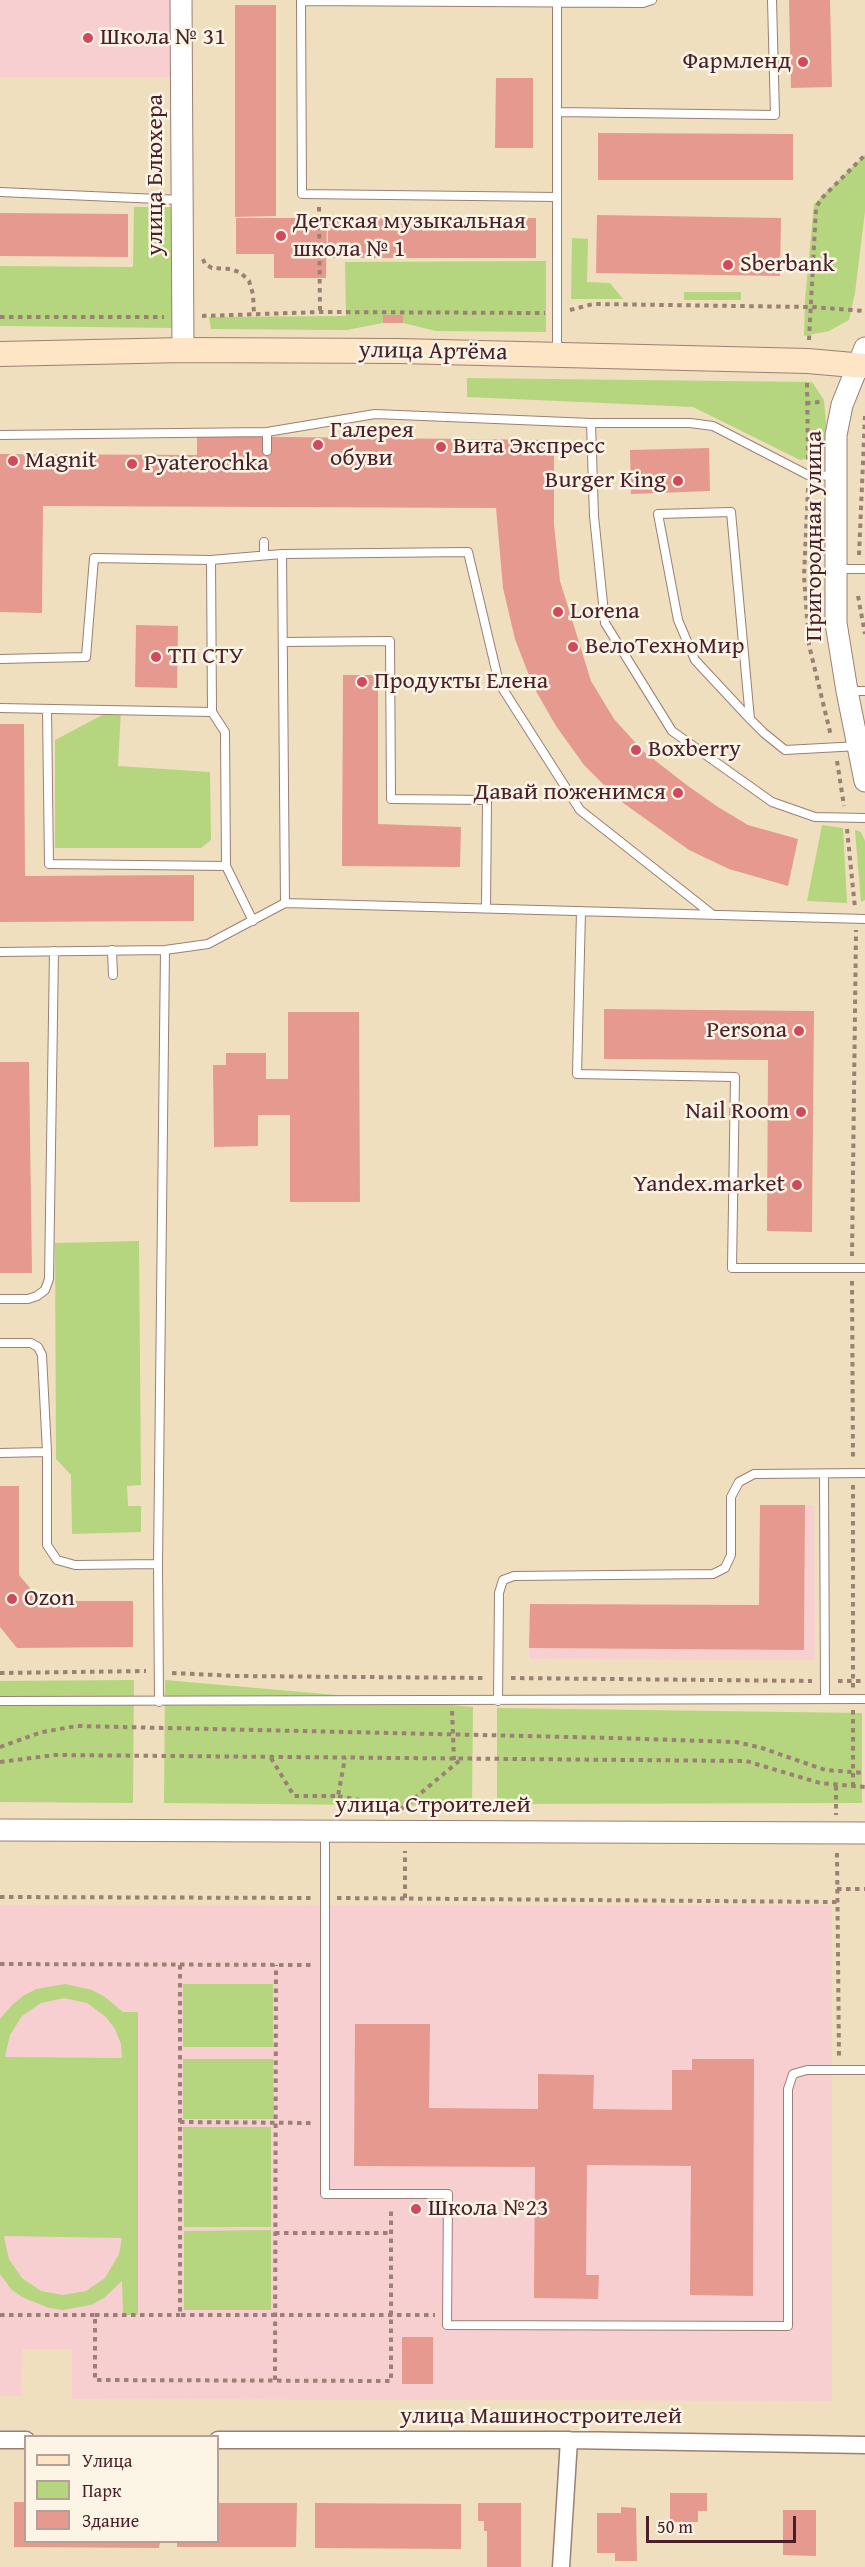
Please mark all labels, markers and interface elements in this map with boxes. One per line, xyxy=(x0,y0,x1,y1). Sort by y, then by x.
place label: Школа № 31 xyxy=(100,24,226,52)
marker: Школа № 31 xyxy=(81,31,95,45)
place label: Фармленд xyxy=(682,48,791,76)
marker: Фармленд xyxy=(796,55,810,69)
street label: улица Блюхера xyxy=(142,94,170,256)
place label: Детская музыкальная школа № 1 xyxy=(293,208,526,264)
marker: Детская музыкальная школа № 1 xyxy=(274,229,288,243)
place label: Sberbank xyxy=(740,251,835,279)
marker: Sberbank xyxy=(721,258,735,272)
street label: улица Артёма xyxy=(358,336,508,368)
place label: Галерея обуви xyxy=(330,417,414,473)
street label: Пригородная улица xyxy=(801,431,829,641)
place label: Вита Экспресс xyxy=(453,433,605,461)
marker: Галерея обуви xyxy=(311,438,325,452)
marker: Вита Экспресс xyxy=(434,440,448,454)
place label: Magnit xyxy=(25,447,97,475)
place label: Pyaterochka xyxy=(144,450,269,478)
marker: Magnit xyxy=(6,454,20,468)
marker: Pyaterochka xyxy=(125,457,139,471)
place label: Burger King xyxy=(545,467,666,495)
marker: Burger King xyxy=(671,474,685,488)
place label: Lorena xyxy=(570,598,640,626)
marker: Lorena xyxy=(551,605,565,619)
place label: ВелоТехноМир xyxy=(585,633,744,661)
marker: ВелоТехноМир xyxy=(566,640,580,654)
place label: ТП СТУ xyxy=(168,643,243,671)
marker: ТП СТУ xyxy=(149,650,163,664)
place label: Продукты Елена xyxy=(374,668,548,696)
marker: Продукты Елена xyxy=(355,675,369,689)
place label: Boxberry xyxy=(648,736,741,764)
marker: Boxberry xyxy=(629,743,643,757)
place label: Давай поженимся xyxy=(474,779,666,807)
marker: Давай поженимся xyxy=(671,786,685,800)
place label: Persona xyxy=(706,1017,787,1045)
marker: Persona xyxy=(792,1024,806,1038)
place label: Nail Room xyxy=(685,1098,789,1126)
marker: Nail Room xyxy=(794,1105,808,1119)
place label: Yandex.market xyxy=(633,1171,785,1199)
marker: Yandex.market xyxy=(790,1178,804,1192)
place label: Ozon xyxy=(24,1585,75,1613)
marker: Ozon xyxy=(5,1592,19,1606)
street label: улица Строителей xyxy=(335,1792,531,1820)
place label: Школа №23 xyxy=(428,2195,549,2223)
marker: Школа №23 xyxy=(409,2202,423,2216)
street label: улица Машиностроителей xyxy=(400,2403,682,2431)
legend xyxy=(24,2435,219,2543)
text: Улица xyxy=(82,2447,132,2474)
text: Парк xyxy=(82,2477,121,2504)
scale bar xyxy=(649,2504,799,2542)
text: Здание xyxy=(82,2507,139,2534)
text: 50 m xyxy=(657,2513,693,2540)

